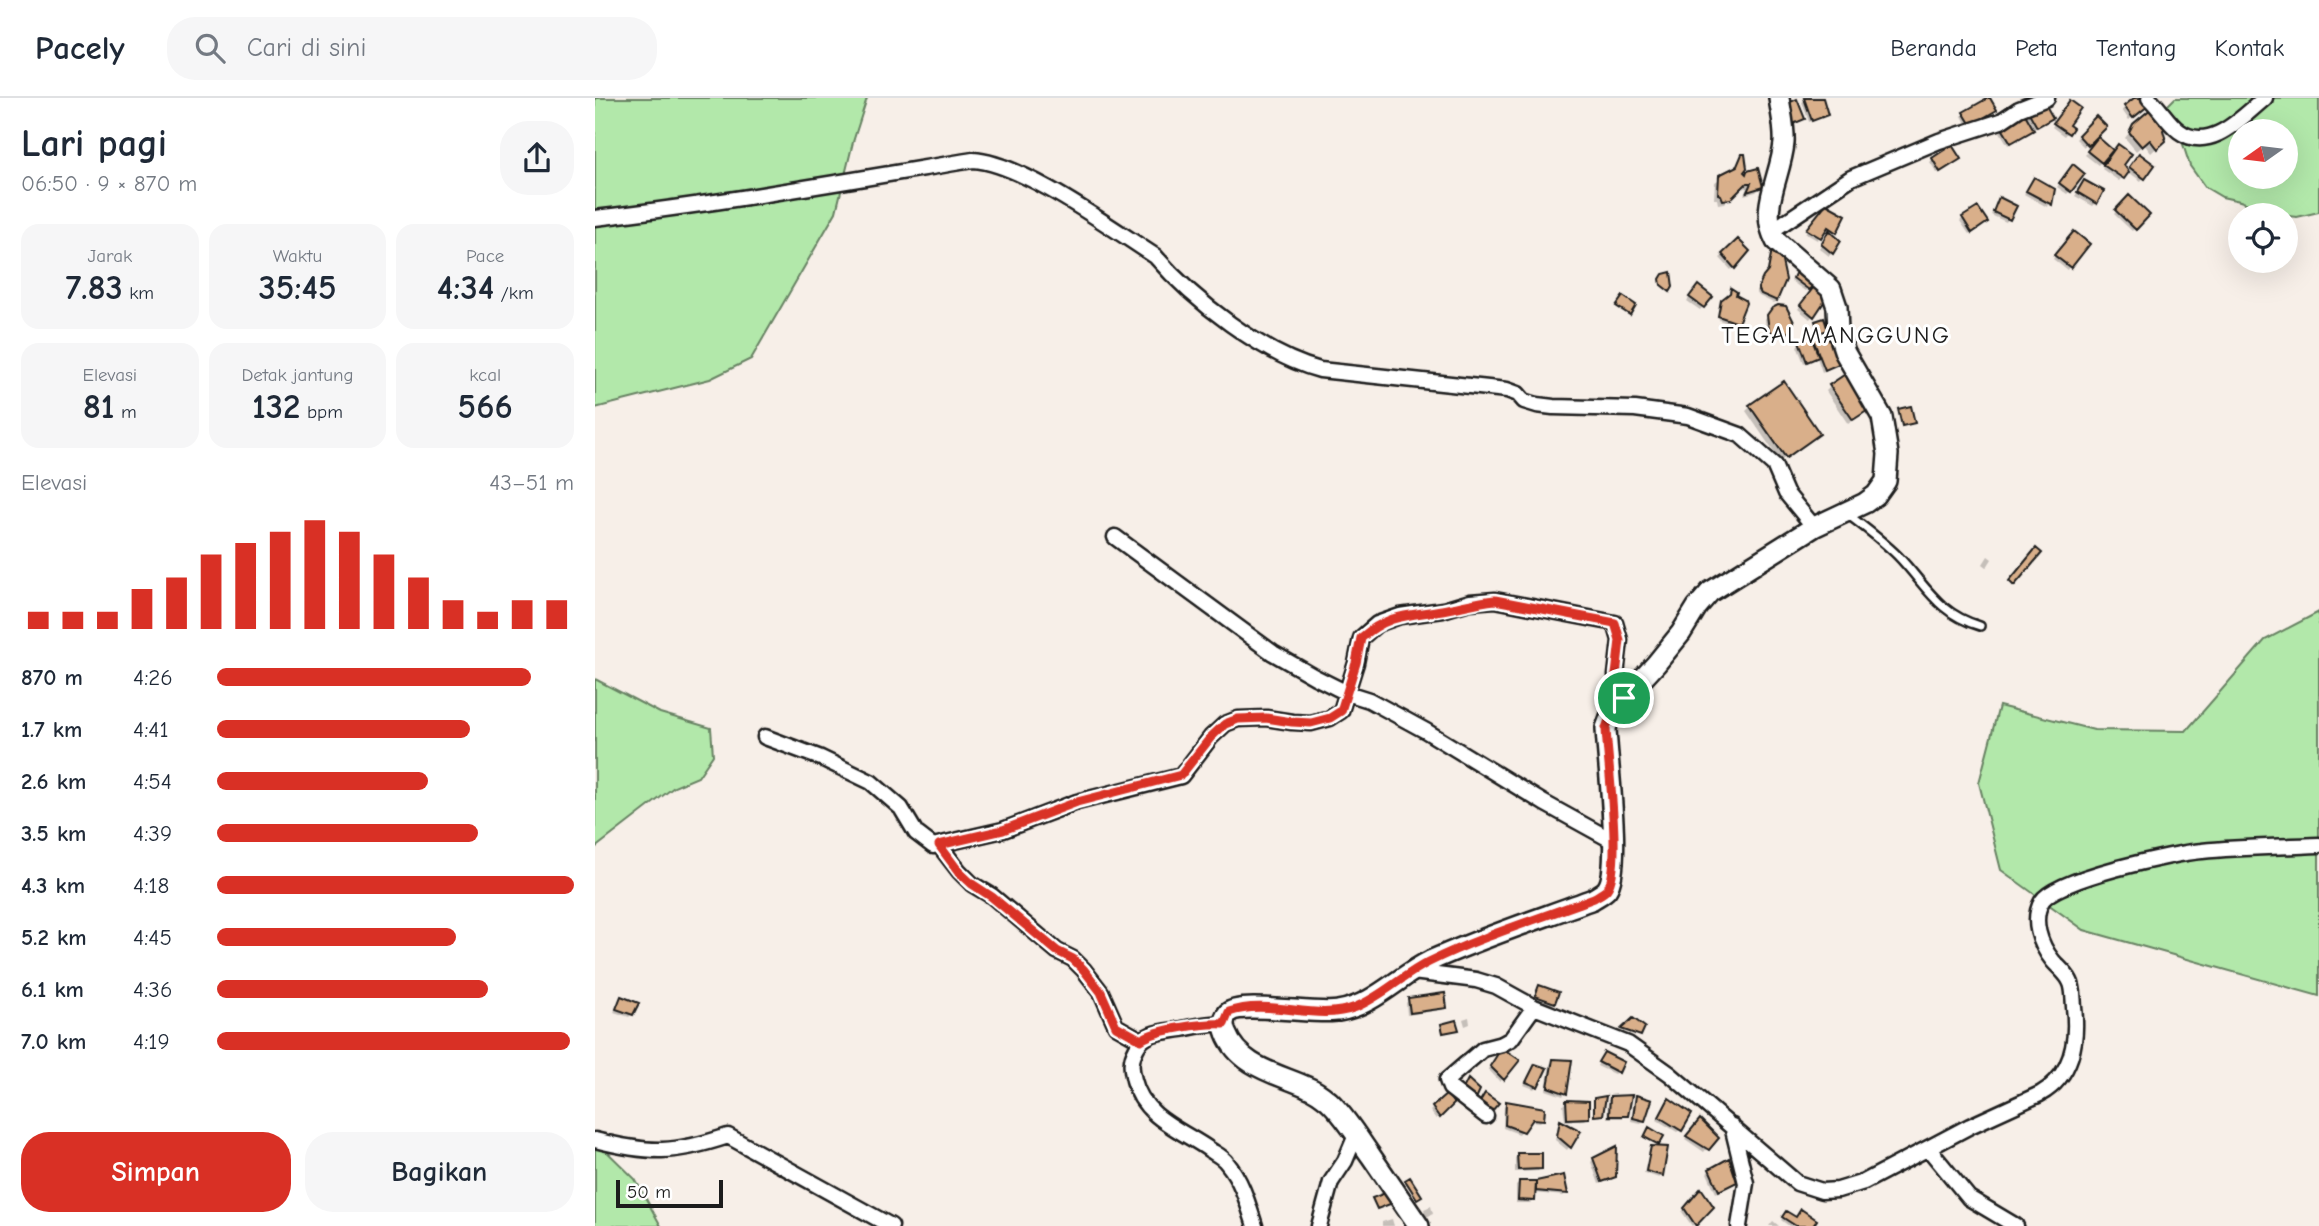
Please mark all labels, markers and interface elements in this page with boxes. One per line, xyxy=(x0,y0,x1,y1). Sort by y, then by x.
search box xyxy=(167,17,657,80)
text: Pacely xyxy=(35,29,125,67)
icon: search xyxy=(191,29,229,67)
text: Cari di sini xyxy=(247,33,366,63)
text: Beranda xyxy=(1890,34,1977,62)
text: Peta xyxy=(2015,34,2058,62)
text: Tentang xyxy=(2096,34,2176,62)
text: Kontak xyxy=(2214,34,2284,62)
north arrow xyxy=(2228,119,2298,189)
map controls xyxy=(2228,119,2298,273)
button: share xyxy=(500,121,574,195)
text: Lari pagi xyxy=(21,122,167,166)
text: 06:50 · 9 × 870 m xyxy=(21,170,197,197)
button: locate xyxy=(2228,203,2298,273)
text: Jarak xyxy=(87,245,132,267)
text: Waktu xyxy=(273,245,322,267)
text: Pace xyxy=(466,245,504,267)
text: 7.83 xyxy=(66,267,123,308)
text: 35:45 xyxy=(258,267,337,308)
text: 4:34 xyxy=(437,267,494,308)
text: km xyxy=(123,282,154,304)
text: /km xyxy=(494,282,534,304)
district label: TEGALMANGGUNG xyxy=(1721,321,1951,349)
text: Elevasi xyxy=(82,364,137,386)
text: Detak jantung xyxy=(241,364,354,386)
text: kcal xyxy=(469,364,501,386)
text: 81 xyxy=(83,386,115,427)
text: 132 xyxy=(252,386,301,427)
text: 566 xyxy=(458,386,513,427)
text: m xyxy=(115,401,137,423)
text: bpm xyxy=(301,401,343,423)
text: Elevasi xyxy=(21,469,87,496)
text: 43–51 m xyxy=(489,469,574,496)
text: 870 m xyxy=(21,664,83,691)
text: 4:26 xyxy=(133,664,173,691)
pin xyxy=(1594,668,1654,728)
icon: arrive xyxy=(1605,679,1643,717)
text: 1.7 km xyxy=(21,716,82,743)
text: 4:41 xyxy=(133,716,169,743)
text: 2.6 km xyxy=(21,768,86,795)
text: 4:54 xyxy=(133,768,172,795)
text: 3.5 km xyxy=(21,820,86,847)
text: 4:39 xyxy=(133,820,172,847)
text: 4.3 km xyxy=(21,872,85,899)
text: 4:18 xyxy=(133,872,169,899)
text: 5.2 km xyxy=(21,924,87,951)
text: 4:45 xyxy=(133,924,172,951)
text: 6.1 km xyxy=(21,976,84,1003)
text: 4:36 xyxy=(133,976,172,1003)
text: 7.0 km xyxy=(21,1028,86,1055)
text: 4:19 xyxy=(133,1028,170,1055)
button: Simpan xyxy=(21,1132,291,1212)
button: Bagikan xyxy=(305,1132,574,1212)
scale bar xyxy=(616,1177,723,1209)
text: 50 m xyxy=(627,1181,671,1203)

